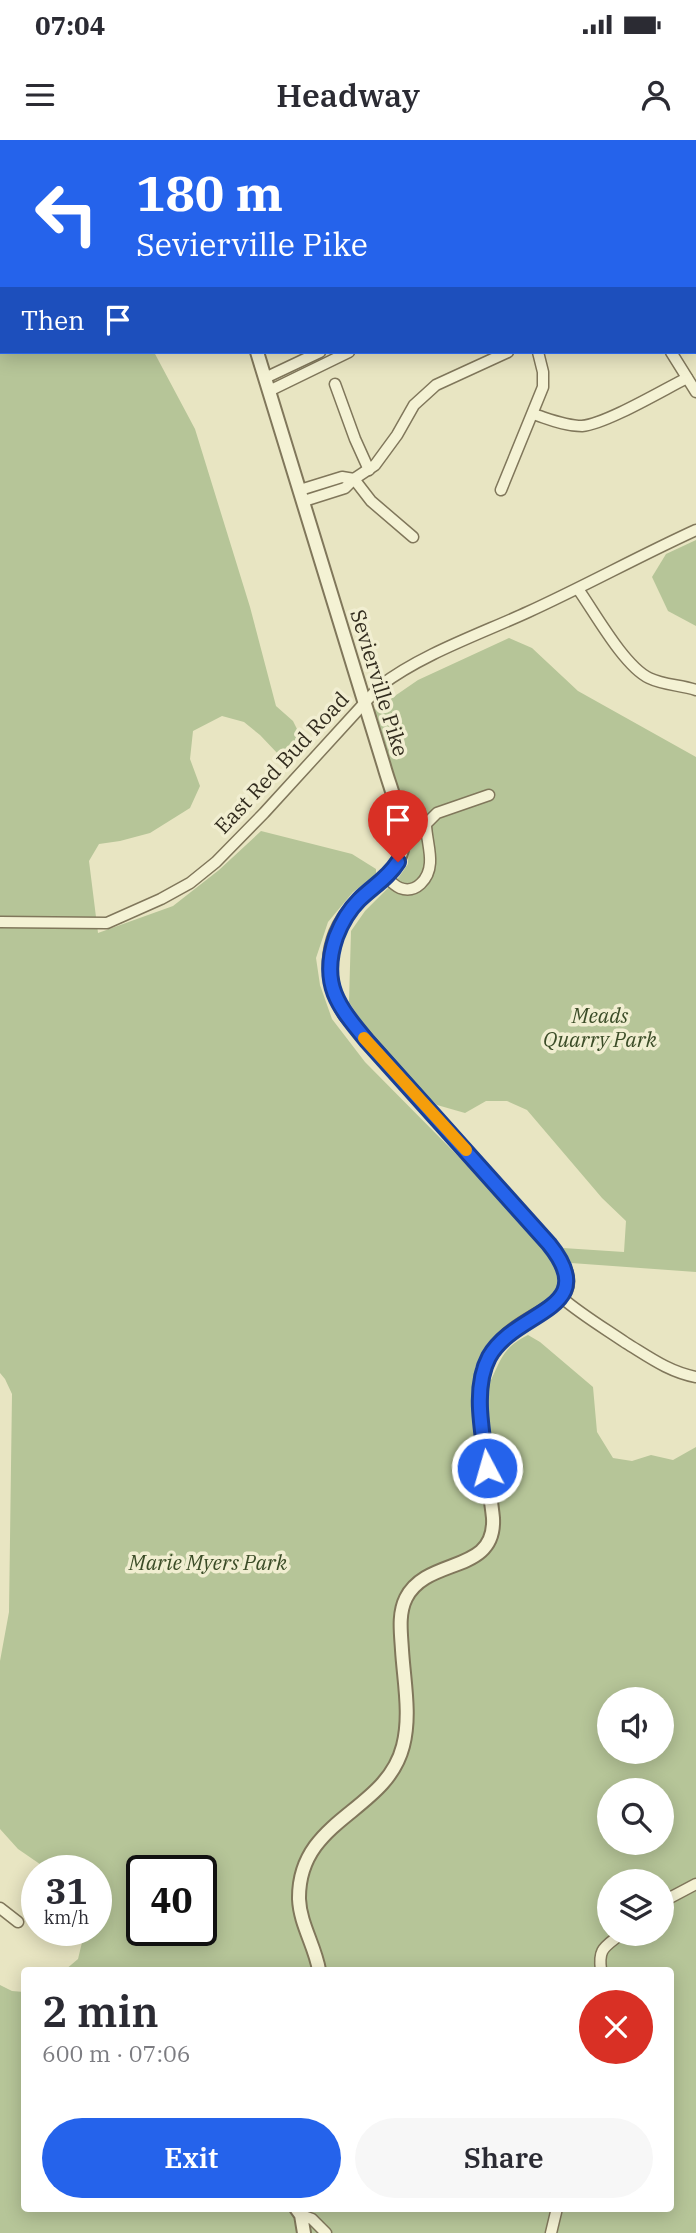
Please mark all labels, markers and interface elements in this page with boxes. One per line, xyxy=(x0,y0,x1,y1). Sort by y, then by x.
text: 07:04 xyxy=(35,8,105,42)
text: Headway xyxy=(276,74,420,116)
icon: menu xyxy=(21,76,59,114)
icon: person xyxy=(637,76,675,114)
text: 180 m xyxy=(136,161,283,224)
icon: left xyxy=(21,168,112,259)
text: Sevierville Pike xyxy=(136,223,368,265)
icon: arrive xyxy=(99,301,137,339)
text: Then xyxy=(21,303,85,337)
street label: Sevierville Pike xyxy=(344,606,416,760)
street label: East Red Bud Road xyxy=(208,685,355,839)
pin xyxy=(368,790,428,862)
icon: arrive xyxy=(379,801,417,839)
park label: Meads Quarry Park xyxy=(543,1001,658,1053)
position arrow xyxy=(450,1431,524,1505)
park label: Marie Myers Park xyxy=(128,1548,288,1576)
map controls xyxy=(597,1687,674,1946)
button: sound xyxy=(597,1687,674,1764)
button: search xyxy=(597,1778,674,1855)
speed limit sign: 40 xyxy=(126,1855,217,1946)
text: 31 xyxy=(45,1868,88,1914)
button: layers xyxy=(597,1869,674,1946)
text: km/h xyxy=(44,1906,89,1929)
text: 2 min xyxy=(42,1984,159,2039)
button: close xyxy=(579,1990,653,2064)
text: 600 m · 07:06 xyxy=(42,2038,191,2068)
button: Exit xyxy=(42,2118,341,2198)
button: Share xyxy=(355,2118,653,2198)

